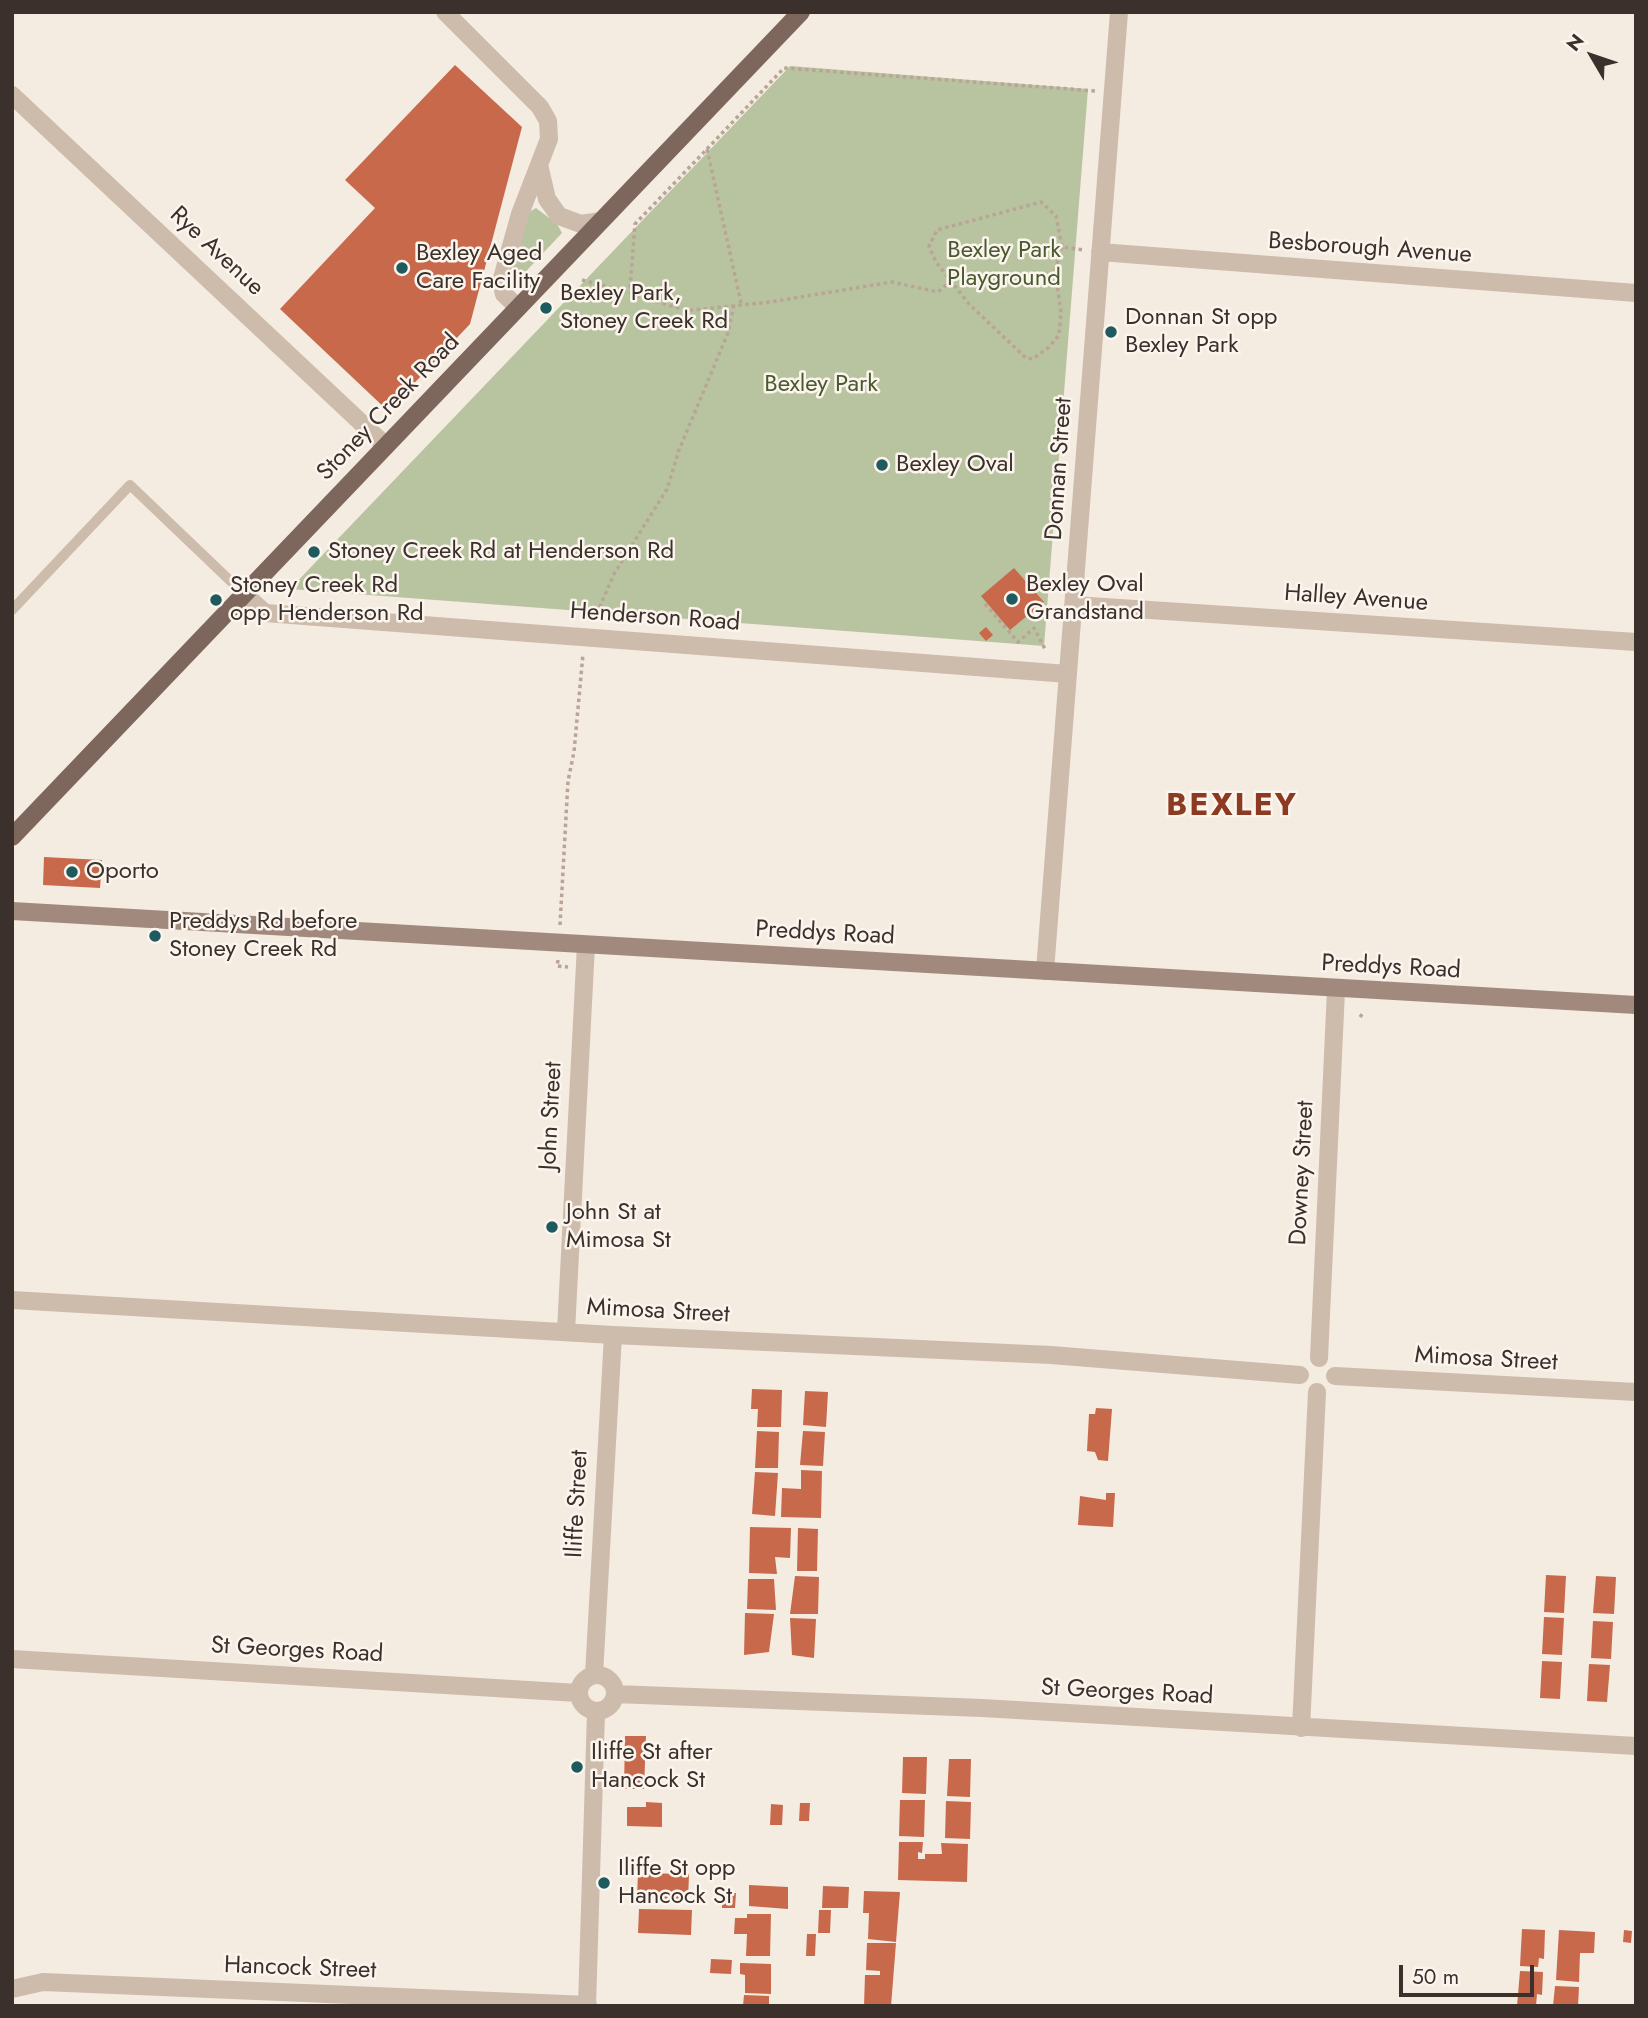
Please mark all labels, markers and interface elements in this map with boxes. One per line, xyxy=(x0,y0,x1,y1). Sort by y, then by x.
north arrow xyxy=(1557,21,1627,91)
text: N xyxy=(1560,28,1591,57)
street label: Rye Avenue xyxy=(163,201,269,303)
street label: Besborough Avenue xyxy=(1267,228,1473,270)
park label: Bexley Park Playground xyxy=(947,237,1061,293)
place label: Bexley Aged Care Facility xyxy=(416,240,542,296)
marker: Bexley Aged Care Facility xyxy=(394,260,410,276)
place label: Bexley Park, Stoney Creek Rd xyxy=(560,280,728,336)
marker: Bexley Park, Stoney Creek Rd xyxy=(538,300,554,316)
place label: Donnan St opp Bexley Park xyxy=(1125,304,1278,360)
marker: Donnan St opp Bexley Park xyxy=(1103,324,1119,340)
street label: Stoney Creek Road xyxy=(312,329,466,487)
park label: Bexley Park xyxy=(764,371,878,399)
street label: Donnan Street xyxy=(1041,397,1079,541)
place label: Bexley Oval xyxy=(896,451,1014,479)
marker: Bexley Oval xyxy=(874,457,890,473)
place label: Stoney Creek Rd at Henderson Rd xyxy=(328,538,674,566)
marker: Stoney Creek Rd at Henderson Rd xyxy=(306,544,322,560)
place label: Bexley Oval Grandstand xyxy=(1026,571,1144,627)
place label: Stoney Creek Rd opp Henderson Rd xyxy=(230,572,424,628)
street label: Halley Avenue xyxy=(1283,580,1429,618)
marker: Bexley Oval Grandstand xyxy=(1004,591,1020,607)
marker: Stoney Creek Rd opp Henderson Rd xyxy=(208,592,224,608)
street label: Henderson Road xyxy=(569,598,741,638)
district label: BEXLEY xyxy=(1167,788,1297,826)
place label: Oporto xyxy=(86,858,159,886)
marker: Oporto xyxy=(64,864,80,880)
place label: Preddys Rd before Stoney Creek Rd xyxy=(169,908,357,964)
street label: Preddys Road xyxy=(755,916,895,952)
marker: Preddys Rd before Stoney Creek Rd xyxy=(147,928,163,944)
street label: Preddys Road xyxy=(1321,950,1461,986)
street label: John Street xyxy=(535,1061,569,1171)
street label: Downey Street xyxy=(1285,1100,1321,1246)
place label: John St at Mimosa St xyxy=(566,1199,671,1255)
marker: John St at Mimosa St xyxy=(544,1219,560,1235)
street label: Mimosa Street xyxy=(586,1294,730,1330)
street label: Mimosa Street xyxy=(1414,1342,1558,1378)
street label: Iliffe Street xyxy=(561,1449,595,1559)
street label: St Georges Road xyxy=(210,1632,384,1670)
street label: St Georges Road xyxy=(1040,1674,1214,1712)
place label: Iliffe St after Hancock St xyxy=(591,1739,713,1795)
marker: Iliffe St after Hancock St xyxy=(569,1759,585,1775)
place label: Iliffe St opp Hancock St xyxy=(618,1855,736,1911)
marker: Iliffe St opp Hancock St xyxy=(596,1875,612,1891)
street label: Hancock Street xyxy=(223,1952,377,1986)
scale bar xyxy=(1403,1952,1538,1996)
text: 50 m xyxy=(1412,1962,1459,1992)

